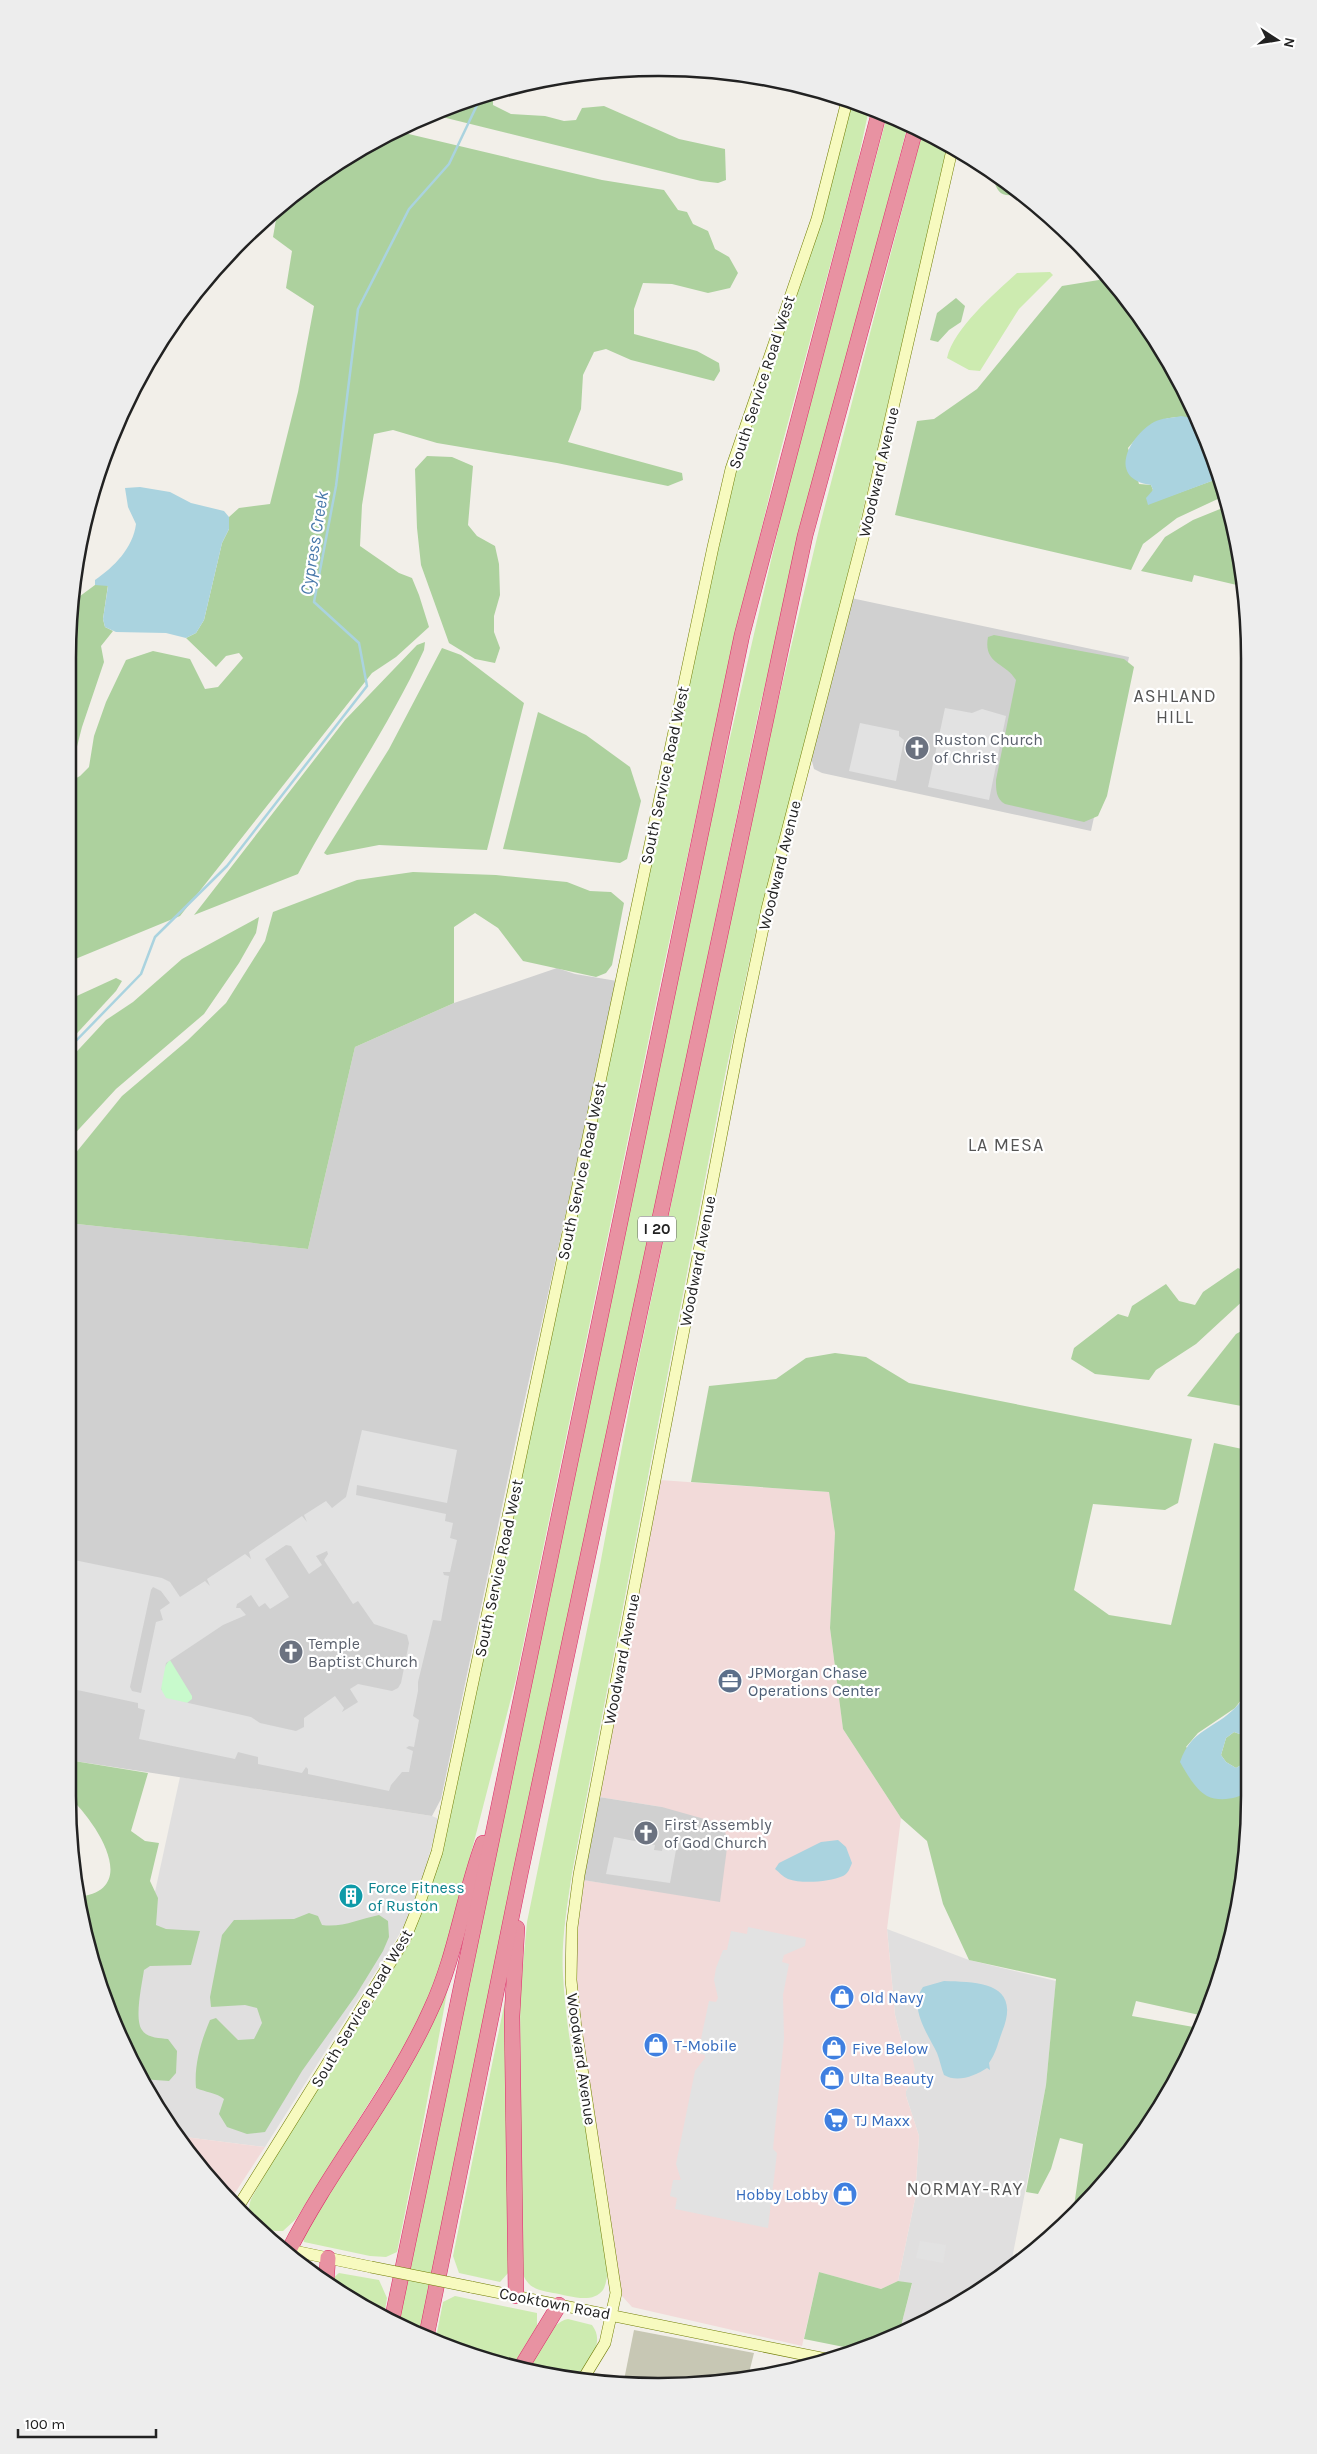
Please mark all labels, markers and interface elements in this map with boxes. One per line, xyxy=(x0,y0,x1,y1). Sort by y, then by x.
north arrow xyxy=(1252,15,1302,65)
text: N xyxy=(1280,36,1299,49)
street label: South Service Road West xyxy=(724,293,799,471)
street label: Woodward Avenue xyxy=(854,405,903,539)
water label: Cypress Creek xyxy=(295,489,333,596)
street label: South Service Road West xyxy=(636,684,693,866)
district label: ASHLAND HILL xyxy=(1133,685,1217,728)
place label: Ruston Church of Christ xyxy=(934,730,1043,767)
church icon: Ruston Church of Christ xyxy=(904,735,930,761)
street label: Woodward Avenue xyxy=(754,798,805,932)
street label: South Service Road West xyxy=(553,1080,610,1262)
district label: LA MESA xyxy=(968,1134,1044,1156)
street label: Woodward Avenue xyxy=(675,1194,719,1328)
road number: I 20 xyxy=(638,1216,676,1242)
street label: South Service Road West xyxy=(470,1477,527,1659)
street label: Woodward Avenue xyxy=(599,1592,643,1726)
place label: Temple Baptist Church xyxy=(308,1634,418,1671)
church icon: Temple Baptist Church xyxy=(278,1639,304,1665)
place label: JPMorgan Chase Operations Center xyxy=(748,1663,880,1700)
office icon: JPMorgan Chase Operations Center xyxy=(717,1668,743,1694)
place label: First Assembly of God Church xyxy=(664,1815,772,1852)
church icon: First Assembly of God Church xyxy=(633,1820,659,1846)
place label: Force Fitness of Ruston xyxy=(368,1878,465,1915)
building icon: Force Fitness of Ruston xyxy=(338,1883,364,1909)
street label: South Service Road West xyxy=(307,1926,416,2091)
shop icon: Old Navy xyxy=(829,1984,855,2010)
place label: Old Navy xyxy=(860,1988,924,2007)
street label: Woodward Avenue xyxy=(563,1992,600,2126)
shop icon: T-Mobile xyxy=(643,2032,669,2058)
shop icon: Five Below xyxy=(821,2035,847,2061)
place label: T-Mobile xyxy=(674,2036,737,2055)
place label: Five Below xyxy=(852,2039,929,2058)
shop icon: Ulta Beauty xyxy=(819,2065,845,2091)
place label: Ulta Beauty xyxy=(850,2069,934,2088)
supermarket icon: TJ Maxx xyxy=(823,2107,849,2133)
place label: TJ Maxx xyxy=(854,2111,910,2130)
district label: NORMAY-RAY xyxy=(907,2178,1023,2200)
shop icon: Hobby Lobby xyxy=(832,2181,858,2207)
place label: Hobby Lobby xyxy=(736,2185,829,2204)
street label: Cooktown Road xyxy=(498,2283,612,2324)
scale bar xyxy=(18,2406,155,2438)
text: 100 m xyxy=(25,2415,65,2433)

